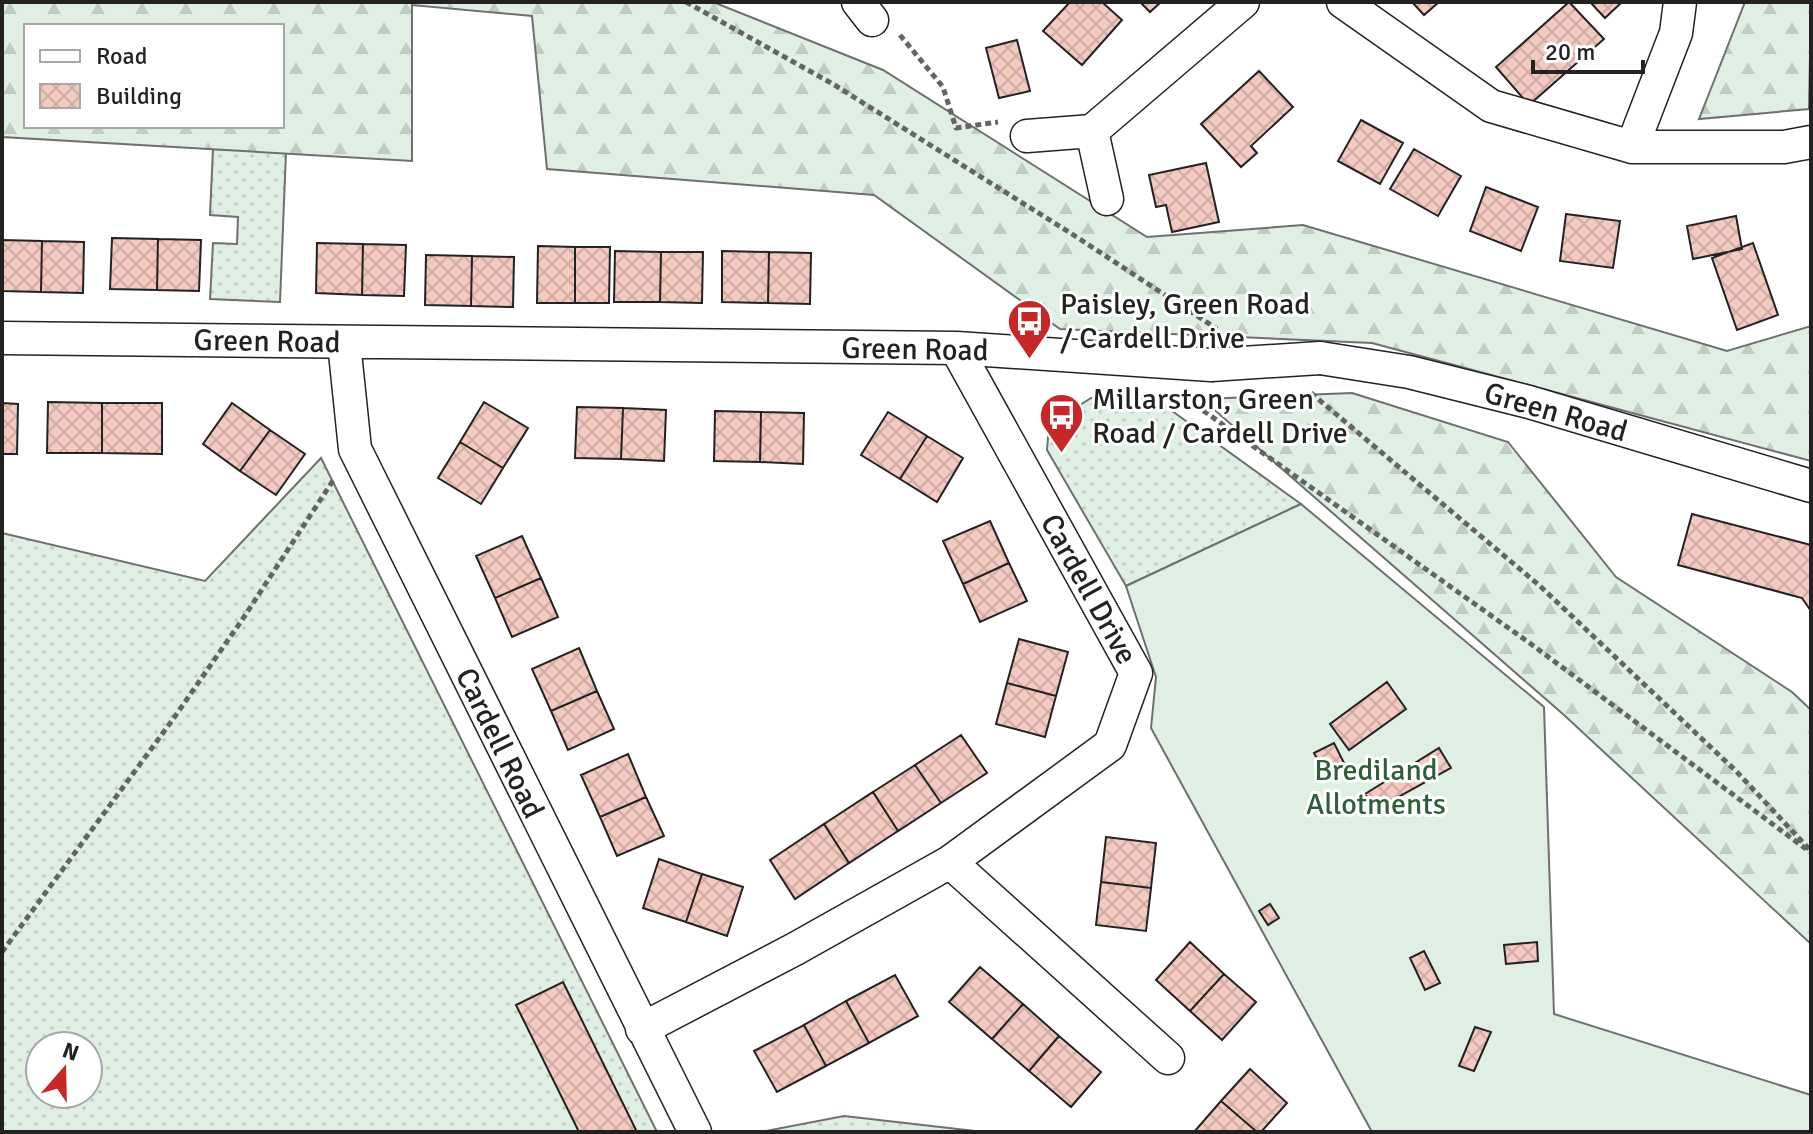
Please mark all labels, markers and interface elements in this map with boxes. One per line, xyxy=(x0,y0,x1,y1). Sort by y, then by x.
legend xyxy=(24,24,284,128)
scale bar xyxy=(1533,24,1643,74)
text: 20 m xyxy=(1545,37,1595,67)
text: Road xyxy=(96,41,147,71)
text: Building xyxy=(96,81,182,111)
place label: Paisley, Green Road / Cardell Drive xyxy=(1060,286,1310,357)
bus stop icon: Paisley, Green Road / Cardell Drive xyxy=(1005,297,1053,360)
street label: Green Road xyxy=(193,322,341,361)
street label: Green Road xyxy=(841,330,989,369)
street label: Green Road xyxy=(1480,374,1632,451)
place label: Millarston, Green Road / Cardell Drive xyxy=(1092,381,1348,452)
bus stop icon: Millarston, Green Road / Cardell Drive xyxy=(1037,392,1085,455)
street label: Cardell Drive xyxy=(1032,508,1145,671)
street label: Cardell Road xyxy=(447,662,552,825)
park label: Brediland Allotments xyxy=(1306,752,1446,823)
north arrow xyxy=(24,1030,104,1110)
text: N xyxy=(59,1036,82,1067)

